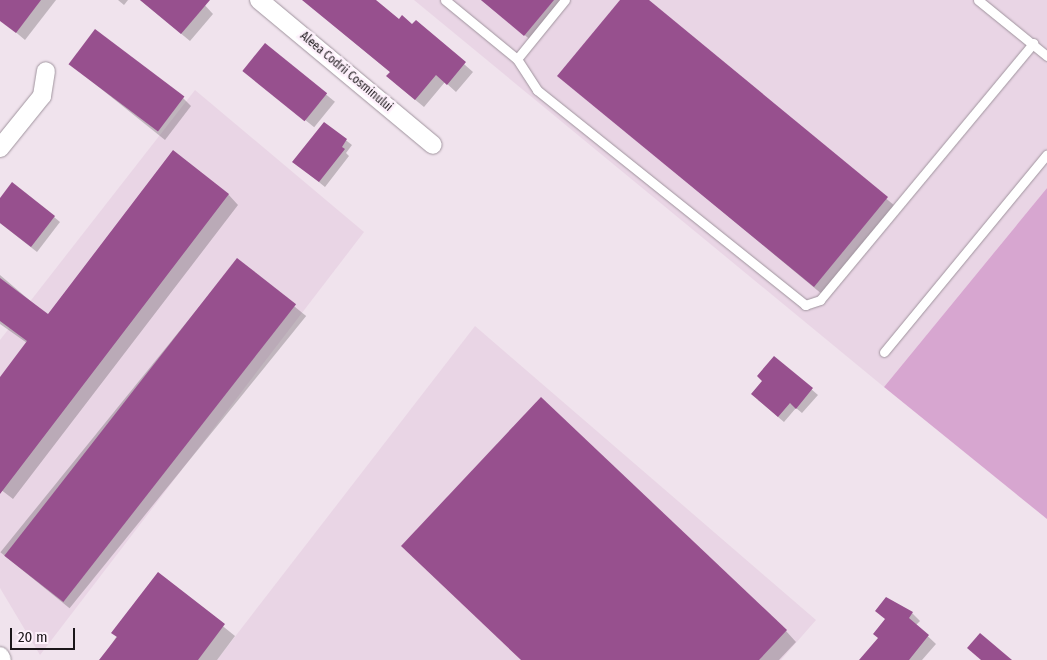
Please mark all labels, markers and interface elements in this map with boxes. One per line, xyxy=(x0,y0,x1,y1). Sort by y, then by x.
street label: Aleea Codrii Cosminului xyxy=(297,29,395,115)
scale bar xyxy=(12,618,78,650)
text: 20 m xyxy=(18,628,48,646)

